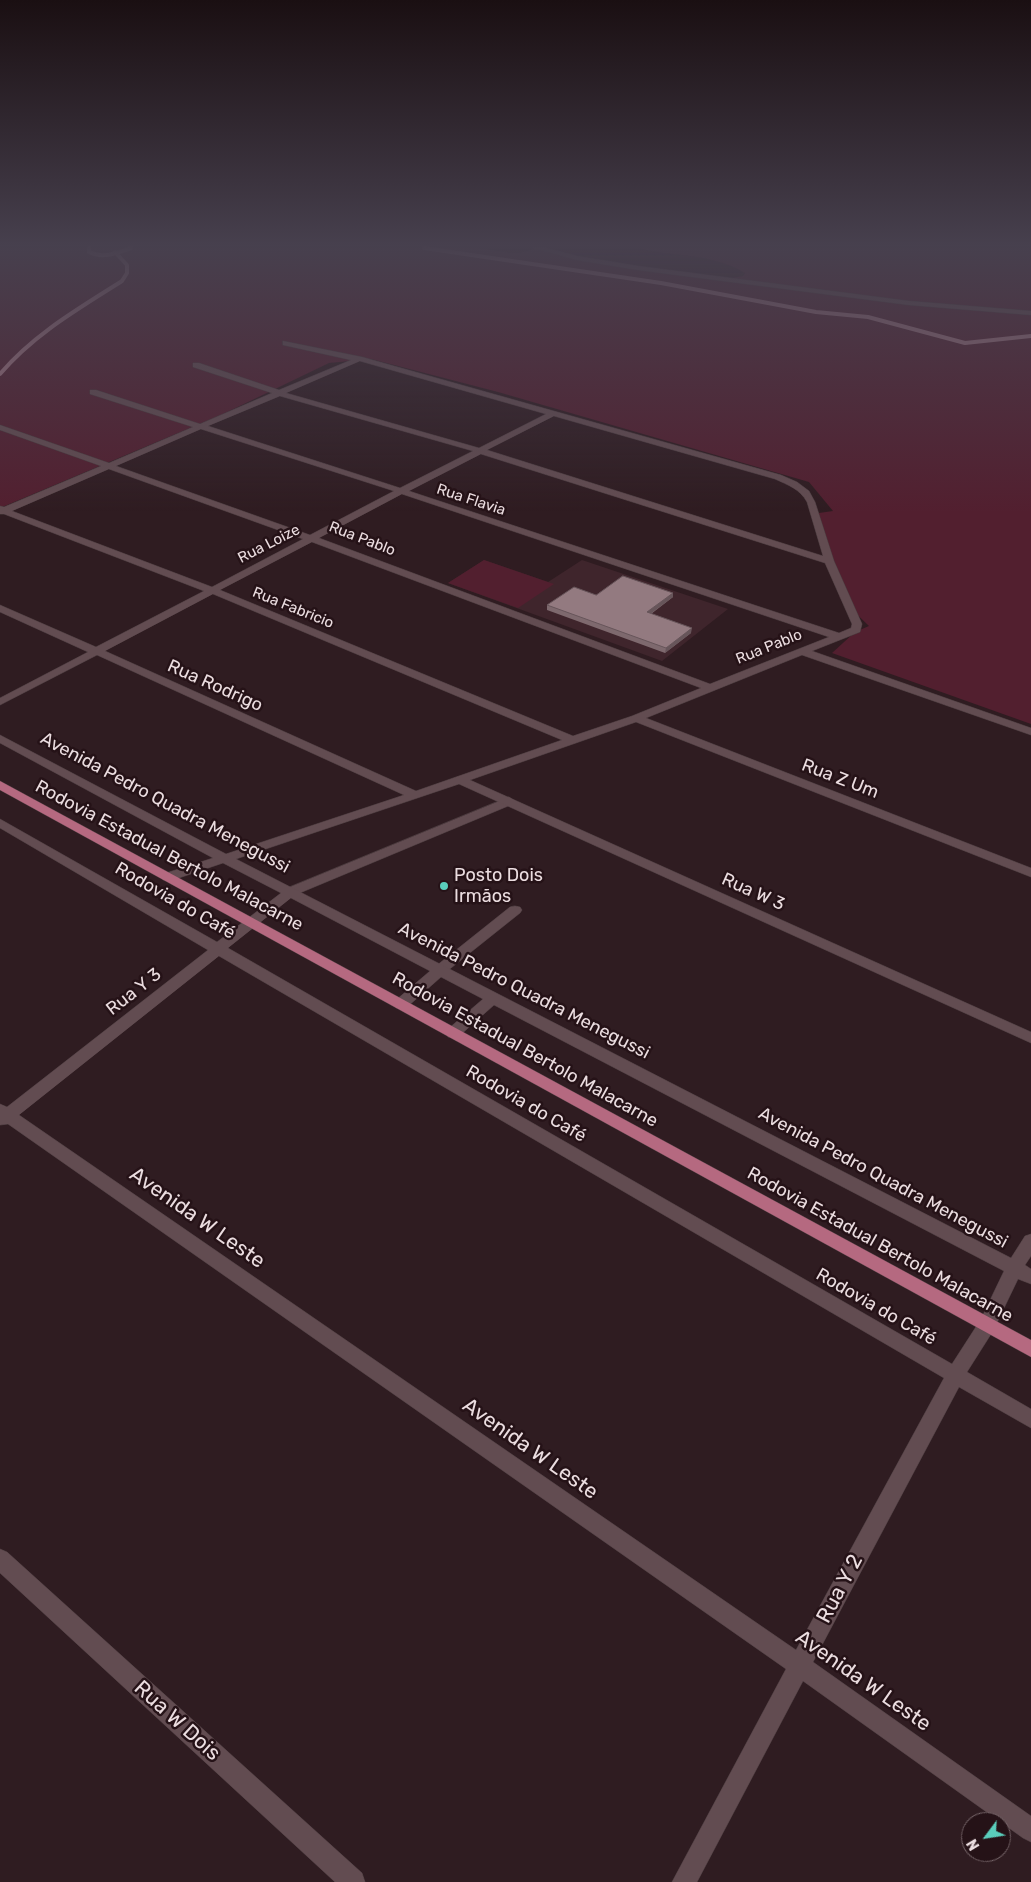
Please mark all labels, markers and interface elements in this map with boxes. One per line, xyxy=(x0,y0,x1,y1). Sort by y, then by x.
street label: Rua Flavia xyxy=(434,480,508,520)
street label: Rua Pablo xyxy=(326,518,398,560)
street label: Rua Loize xyxy=(235,521,303,567)
street label: Rua Fabricio xyxy=(250,584,336,632)
street label: Rua Pablo xyxy=(733,626,805,668)
street label: Rua Rodrigo xyxy=(164,655,266,717)
street label: Avenida Pedro Quadra Menegussi xyxy=(37,728,293,878)
street label: Rua Z Um xyxy=(798,754,882,804)
street label: Rodovia Estadual Bertolo Malacarne xyxy=(31,776,307,936)
street label: Rodovia do Café xyxy=(111,858,239,944)
place label: Posto Dois Irmãos xyxy=(454,865,543,908)
street label: Rua W 3 xyxy=(718,869,788,915)
marker: Posto Dois Irmãos xyxy=(438,880,450,892)
street label: Avenida Pedro Quadra Menegussi xyxy=(395,918,653,1064)
street label: Rua Y 3 xyxy=(102,964,166,1020)
street label: Rodovia Estadual Bertolo Malacarne xyxy=(388,968,662,1132)
street label: Rodovia do Café xyxy=(462,1061,590,1147)
street label: Avenida Pedro Quadra Menegussi xyxy=(755,1103,1011,1253)
street label: Avenida W Leste xyxy=(124,1162,270,1274)
street label: Rodovia Estadual Bertolo Malacarne xyxy=(743,1163,1017,1327)
street label: Rodovia do Café xyxy=(812,1264,940,1350)
street label: Avenida W Leste xyxy=(457,1393,603,1505)
street label: Rua Y 2 xyxy=(811,1550,869,1628)
street label: Avenida W Leste xyxy=(790,1625,936,1737)
street label: Rua W Dois xyxy=(129,1676,225,1766)
north arrow xyxy=(961,1812,1011,1862)
text: N xyxy=(964,1836,983,1853)

